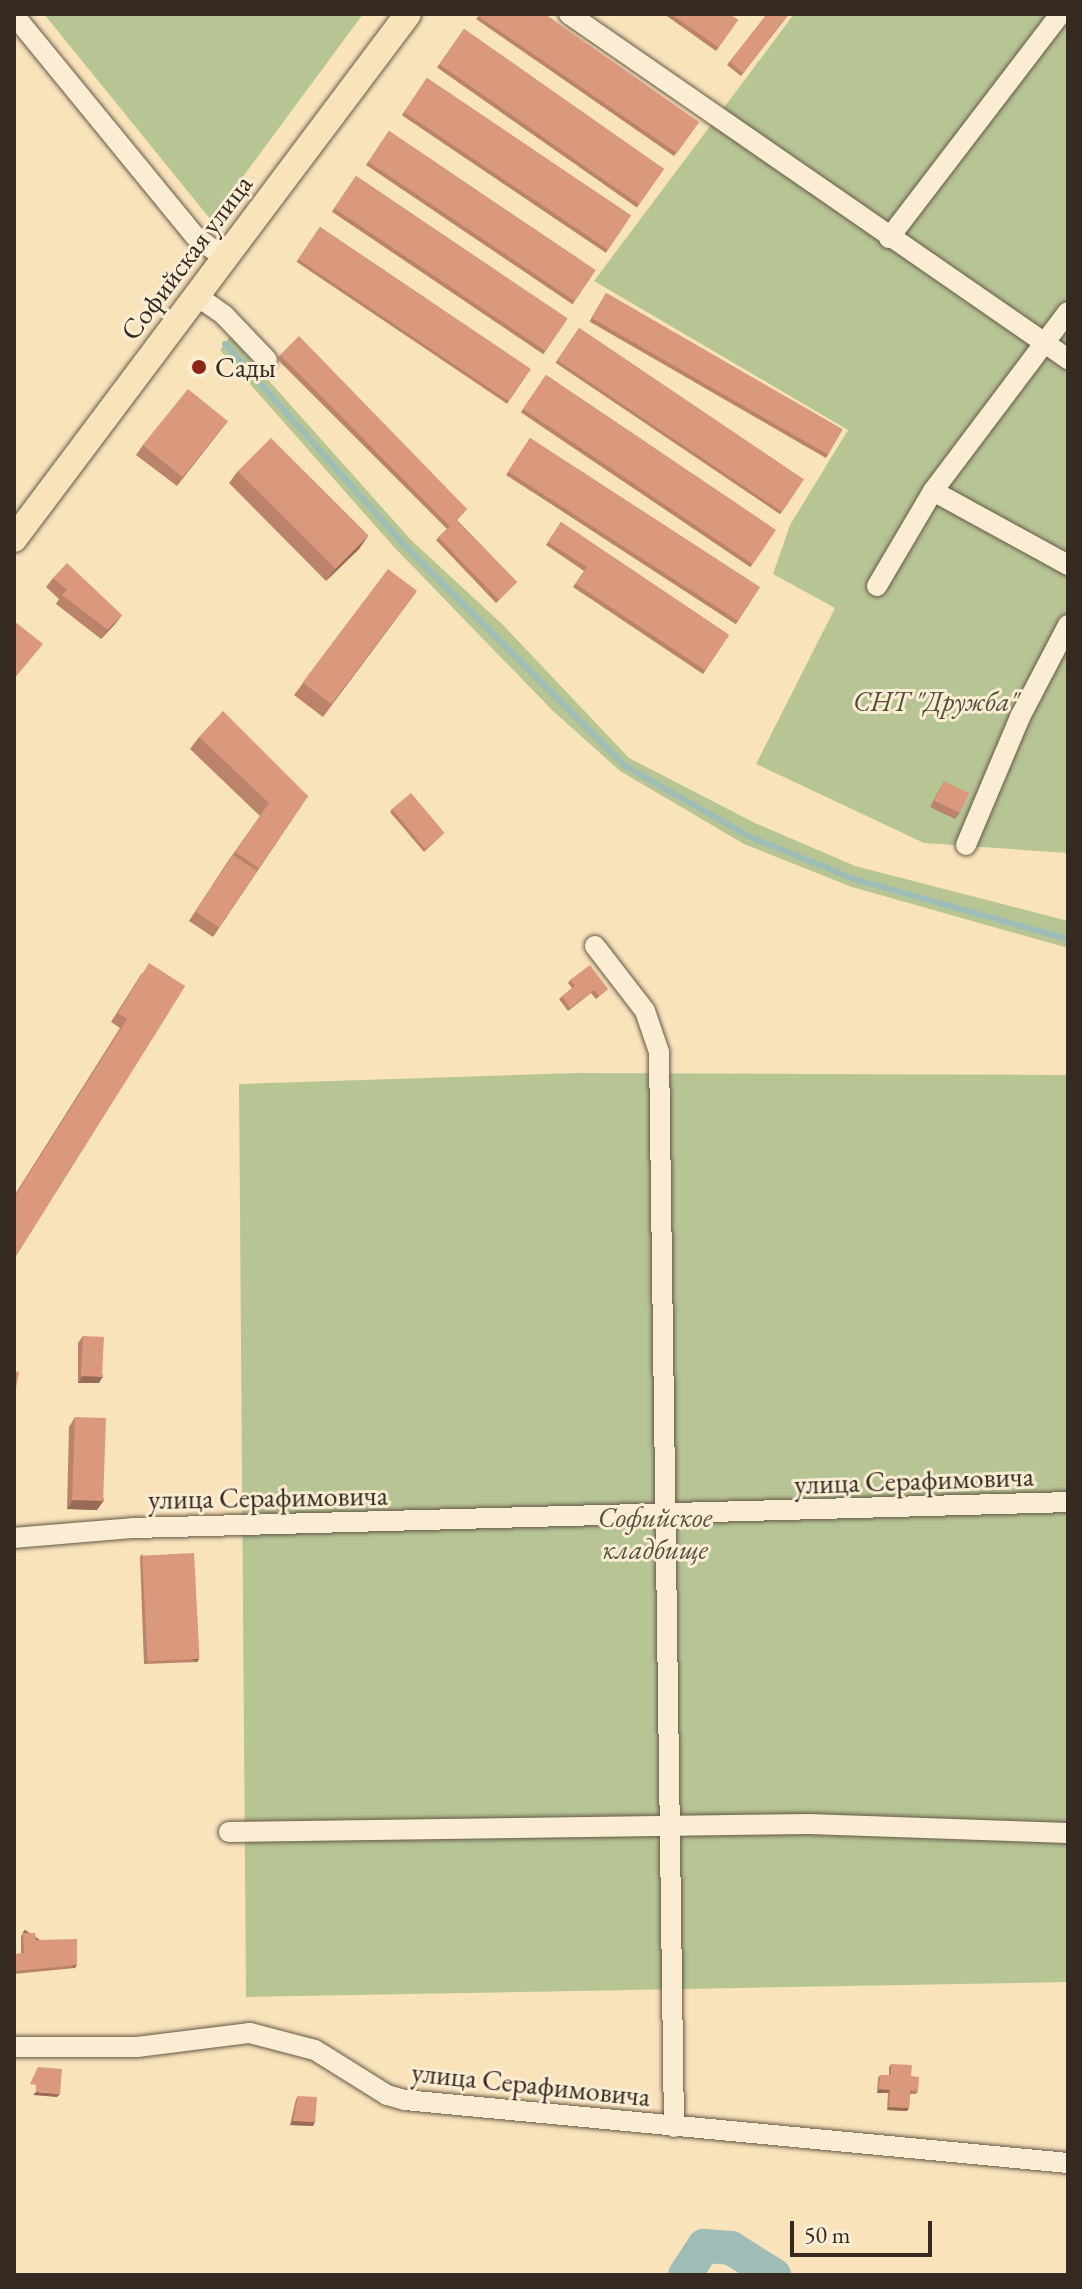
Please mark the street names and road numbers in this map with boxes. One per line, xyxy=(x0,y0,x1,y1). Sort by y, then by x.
street label: Софийская улица xyxy=(113,168,259,346)
street label: улица Серафимовича xyxy=(794,1459,1034,1501)
street label: улица Серафимовича xyxy=(148,1478,388,1516)
street label: улица Серафимовича xyxy=(410,2055,652,2113)

